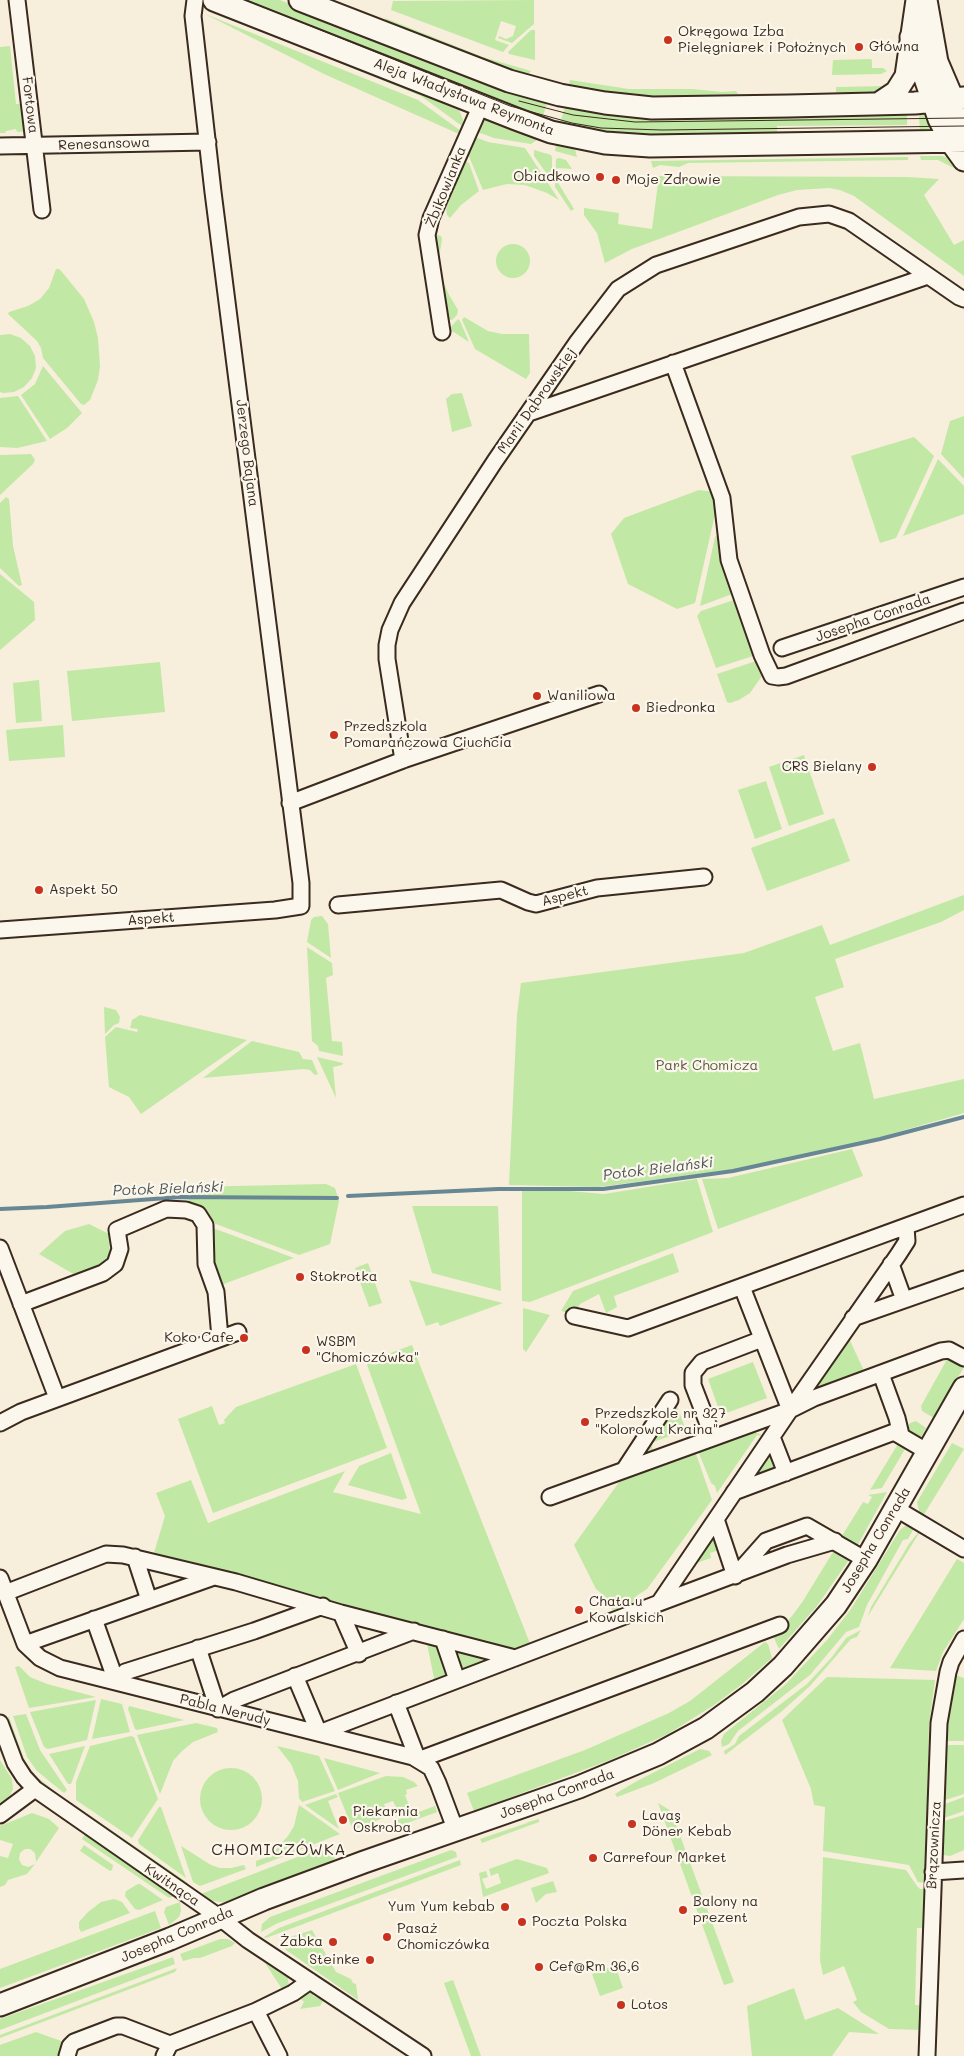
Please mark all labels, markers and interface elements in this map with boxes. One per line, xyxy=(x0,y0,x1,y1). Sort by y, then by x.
place label: Okręgowa Izba Pielęgniarek i Położnych xyxy=(678,24,846,56)
marker: Okręgowa Izba Pielęgniarek i Położnych xyxy=(662,34,674,46)
place label: Główna xyxy=(869,39,919,55)
marker: Główna xyxy=(853,41,865,53)
street label: Aleja Władysława Reymonta xyxy=(371,55,557,139)
street label: Fortowa xyxy=(18,76,42,134)
street label: Renesansowa xyxy=(58,134,150,154)
street label: Żbikowianka xyxy=(422,144,470,230)
place label: Obiadkowo xyxy=(513,169,590,185)
marker: Obiadkowo xyxy=(594,171,606,183)
place label: Moje Zdrowie xyxy=(626,172,721,188)
marker: Moje Zdrowie xyxy=(610,174,622,186)
street label: Marii Dąbrowskiej xyxy=(494,345,580,457)
street label: Jerzego Bajana xyxy=(232,398,262,508)
street label: Josepha Conrada xyxy=(813,590,933,646)
place label: Waniliowa xyxy=(547,688,616,704)
marker: Waniliowa xyxy=(531,690,543,702)
place label: Biedronka xyxy=(646,700,716,716)
marker: Biedronka xyxy=(630,702,642,714)
place label: Przedszkola Pomarańczowa Ciuchcia xyxy=(344,719,512,752)
marker: Przedszkola Pomarańczowa Ciuchcia xyxy=(328,729,340,741)
place label: CRS Bielany xyxy=(782,759,862,775)
marker: CRS Bielany xyxy=(866,761,878,773)
place label: Aspekt 50 xyxy=(49,882,118,898)
street label: Aspekt xyxy=(540,882,590,910)
marker: Aspekt 50 xyxy=(33,884,45,896)
street label: Aspekt xyxy=(127,909,175,929)
park label: Park Chomicza xyxy=(656,1058,758,1074)
water label: Potok Bielański xyxy=(602,1153,714,1185)
water label: Potok Bielański xyxy=(112,1178,224,1200)
place label: Stokrotka xyxy=(310,1269,377,1285)
marker: Stokrotka xyxy=(294,1271,306,1283)
place label: Koko Cafe xyxy=(164,1330,234,1346)
marker: Koko Cafe xyxy=(238,1332,250,1344)
place label: WSBM "Chomiczówka" xyxy=(316,1334,419,1366)
marker: WSBM "Chomiczówka" xyxy=(300,1344,312,1356)
place label: Przedszkole nr 327 "Kolorowa Kraina" xyxy=(595,1406,726,1438)
marker: Przedszkole nr 327 "Kolorowa Kraina" xyxy=(579,1416,591,1428)
street label: Josepha Conrada xyxy=(838,1484,914,1596)
place label: Chata u Kowalskich xyxy=(589,1594,664,1626)
marker: Chata u Kowalskich xyxy=(573,1604,585,1616)
street label: Pabla Nerudy xyxy=(178,1691,272,1729)
street label: Josepha Conrada xyxy=(497,1765,617,1823)
street label: Brązownicza xyxy=(923,1801,945,1889)
place label: Piekarnia Oskroba xyxy=(353,1804,418,1836)
place label: Lavaş Döner Kebab xyxy=(642,1808,732,1840)
marker: Piekarnia Oskroba xyxy=(337,1814,349,1826)
marker: Lavaş Döner Kebab xyxy=(626,1818,638,1830)
district label: CHOMICZÓWKA xyxy=(210,1840,348,1860)
place label: Carrefour Market xyxy=(603,1850,727,1866)
marker: Carrefour Market xyxy=(587,1852,599,1864)
street label: Kwitnąca xyxy=(141,1860,203,1910)
place label: Balony na prezent xyxy=(693,1894,758,1926)
place label: Yum Yum kebab xyxy=(387,1899,495,1915)
marker: Yum Yum kebab xyxy=(499,1901,511,1913)
street label: Josepha Conrada xyxy=(118,1904,236,1966)
marker: Balony na prezent xyxy=(677,1904,689,1916)
place label: Poczta Polska xyxy=(532,1914,628,1930)
marker: Poczta Polska xyxy=(516,1916,528,1928)
place label: Pasaż Chomiczówka xyxy=(397,1921,490,1954)
marker: Pasaż Chomiczówka xyxy=(381,1931,393,1943)
place label: Żabka xyxy=(280,1934,323,1950)
marker: Żabka xyxy=(327,1936,339,1948)
place label: Steinke xyxy=(309,1952,360,1968)
marker: Steinke xyxy=(364,1954,376,1966)
place label: Cef@Rm 36,6 xyxy=(549,1959,639,1975)
marker: Cef@Rm 36,6 xyxy=(533,1961,545,1973)
place label: Lotos xyxy=(631,1997,668,2013)
marker: Lotos xyxy=(615,1999,627,2011)

